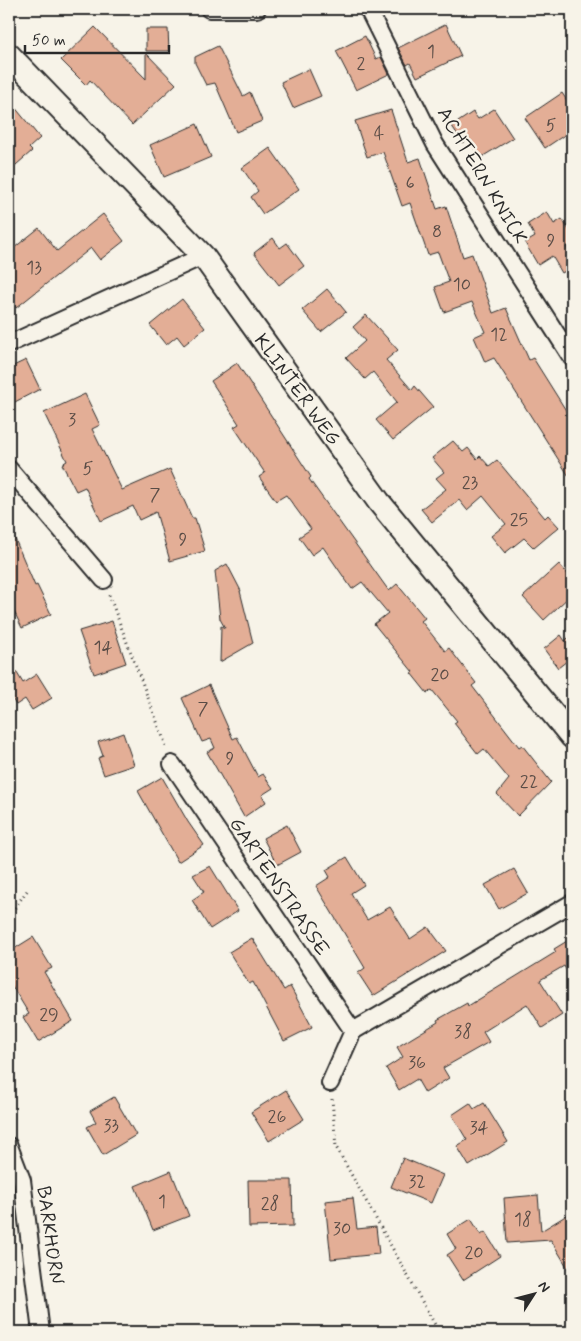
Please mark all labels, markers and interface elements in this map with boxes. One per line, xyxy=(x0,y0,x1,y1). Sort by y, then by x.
scale bar xyxy=(25,22,169,54)
text: 50 m xyxy=(32,31,66,51)
house number: 1 xyxy=(427,40,435,64)
house number: 2 xyxy=(357,52,366,76)
street label: ACHTERN KNICK xyxy=(430,102,533,250)
house number: 5 xyxy=(546,114,557,138)
house number: 4 xyxy=(374,122,384,146)
house number: 6 xyxy=(405,171,415,195)
house number: 8 xyxy=(432,220,442,244)
house number: 9 xyxy=(547,229,556,253)
house number: 13 xyxy=(26,256,42,280)
house number: 10 xyxy=(453,273,471,297)
house number: 12 xyxy=(490,323,508,347)
street label: KLINTER WEG xyxy=(247,329,347,451)
house number: 3 xyxy=(68,408,76,432)
house number: 5 xyxy=(83,457,94,481)
house number: 23 xyxy=(462,471,479,495)
house number: 7 xyxy=(150,483,161,507)
house number: 25 xyxy=(510,508,528,532)
house number: 9 xyxy=(179,528,188,552)
house number: 14 xyxy=(94,636,113,660)
house number: 20 xyxy=(430,663,450,687)
house number: 7 xyxy=(198,697,209,721)
house number: 9 xyxy=(226,747,235,771)
house number: 22 xyxy=(520,770,538,794)
street label: GARTENSTRASSE xyxy=(222,812,335,962)
house number: 29 xyxy=(39,1003,59,1027)
house number: 38 xyxy=(454,1020,472,1044)
house number: 36 xyxy=(408,1051,426,1075)
house number: 26 xyxy=(268,1105,286,1129)
house number: 33 xyxy=(103,1114,119,1138)
house number: 34 xyxy=(469,1116,489,1140)
house number: 32 xyxy=(408,1170,426,1194)
street label: BARKHORN xyxy=(29,1184,70,1286)
house number: 1 xyxy=(158,1190,166,1214)
house number: 28 xyxy=(261,1192,279,1216)
house number: 18 xyxy=(514,1208,532,1232)
house number: 30 xyxy=(333,1217,351,1241)
house number: 20 xyxy=(464,1241,484,1265)
north arrow xyxy=(508,1268,558,1318)
text: N xyxy=(534,1278,554,1296)

